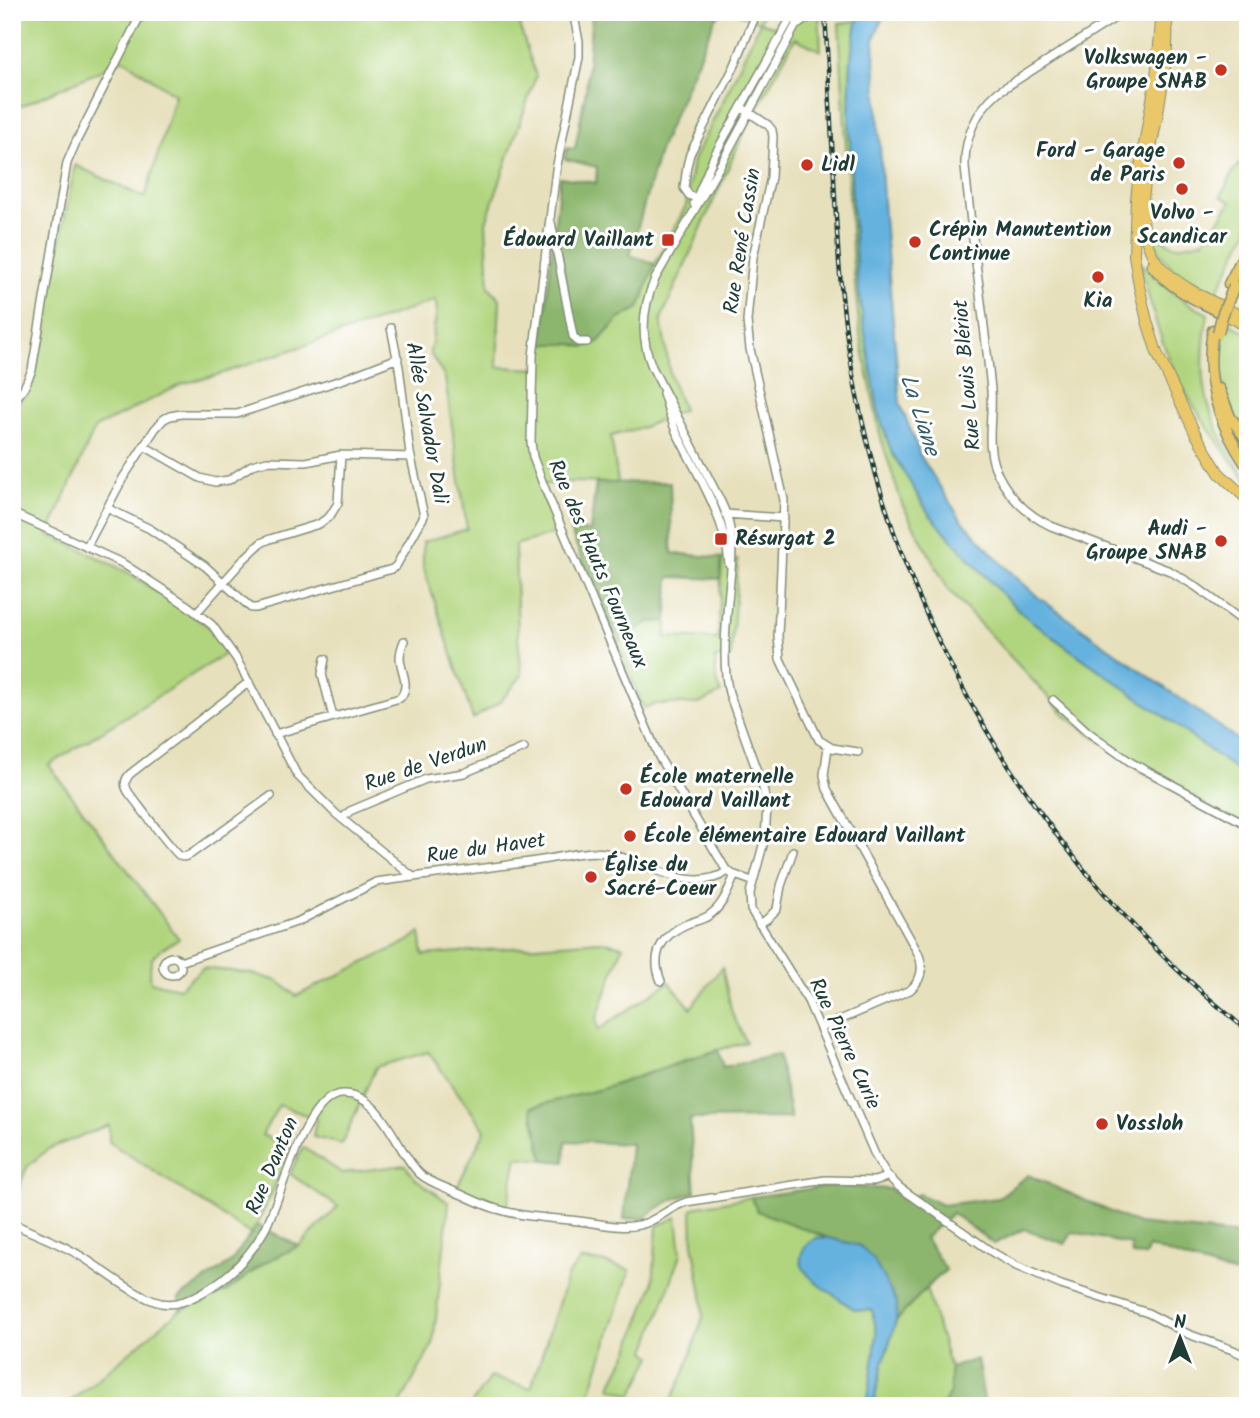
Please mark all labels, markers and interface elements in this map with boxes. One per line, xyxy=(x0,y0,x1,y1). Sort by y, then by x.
place label: Volkswagen - Groupe SNAB xyxy=(1084,42,1207,99)
marker: Volkswagen - Groupe SNAB xyxy=(1213,62,1229,78)
place label: Ford - Garage de Paris xyxy=(1036,135,1165,192)
place label: Lidl xyxy=(821,149,855,182)
marker: Ford - Garage de Paris xyxy=(1171,155,1187,171)
marker: Lidl xyxy=(799,157,815,173)
street label: Rue René Cassin xyxy=(715,166,771,316)
marker: Volvo - Scandicar xyxy=(1174,181,1190,197)
place label: Volvo - Scandicar xyxy=(1137,197,1228,254)
place label: Crépin Manutention Continue xyxy=(929,214,1112,271)
place label: Édouard Vaillant xyxy=(503,224,655,257)
marker: Édouard Vaillant xyxy=(660,232,676,248)
marker: Crépin Manutention Continue xyxy=(907,234,923,250)
marker: Kia xyxy=(1090,269,1106,285)
place label: Kia xyxy=(1084,285,1113,318)
street label: Rue Louis Blériot xyxy=(945,297,991,452)
street label: Allée Salvador Dali xyxy=(396,339,457,508)
water label: La Liane xyxy=(889,369,950,463)
street label: Rue des Hauts Fourneaux xyxy=(538,454,656,675)
place label: Audi - Groupe SNAB xyxy=(1086,513,1207,570)
place label: Résurgat 2 xyxy=(735,523,835,556)
marker: Résurgat 2 xyxy=(713,531,729,547)
marker: Audi - Groupe SNAB xyxy=(1213,533,1229,549)
street label: Rue de Verdun xyxy=(360,729,492,801)
place label: École maternelle Edouard Vaillant xyxy=(640,761,794,818)
marker: École maternelle Edouard Vaillant xyxy=(618,781,634,797)
place label: École élémentaire Edouard Vaillant xyxy=(644,820,966,853)
street label: Rue du Havet xyxy=(424,824,548,874)
marker: École élémentaire Edouard Vaillant xyxy=(622,828,638,844)
place label: Église du Sacré-Coeur xyxy=(605,849,718,906)
marker: Église du Sacré-Coeur xyxy=(583,869,599,885)
street label: Rue Pierre Curie xyxy=(799,973,889,1116)
place label: Vossloh xyxy=(1116,1108,1184,1141)
street label: Rue Danton xyxy=(238,1112,308,1220)
marker: Vossloh xyxy=(1094,1116,1110,1132)
north arrow xyxy=(1144,1302,1214,1372)
text: N xyxy=(1174,1308,1186,1338)

